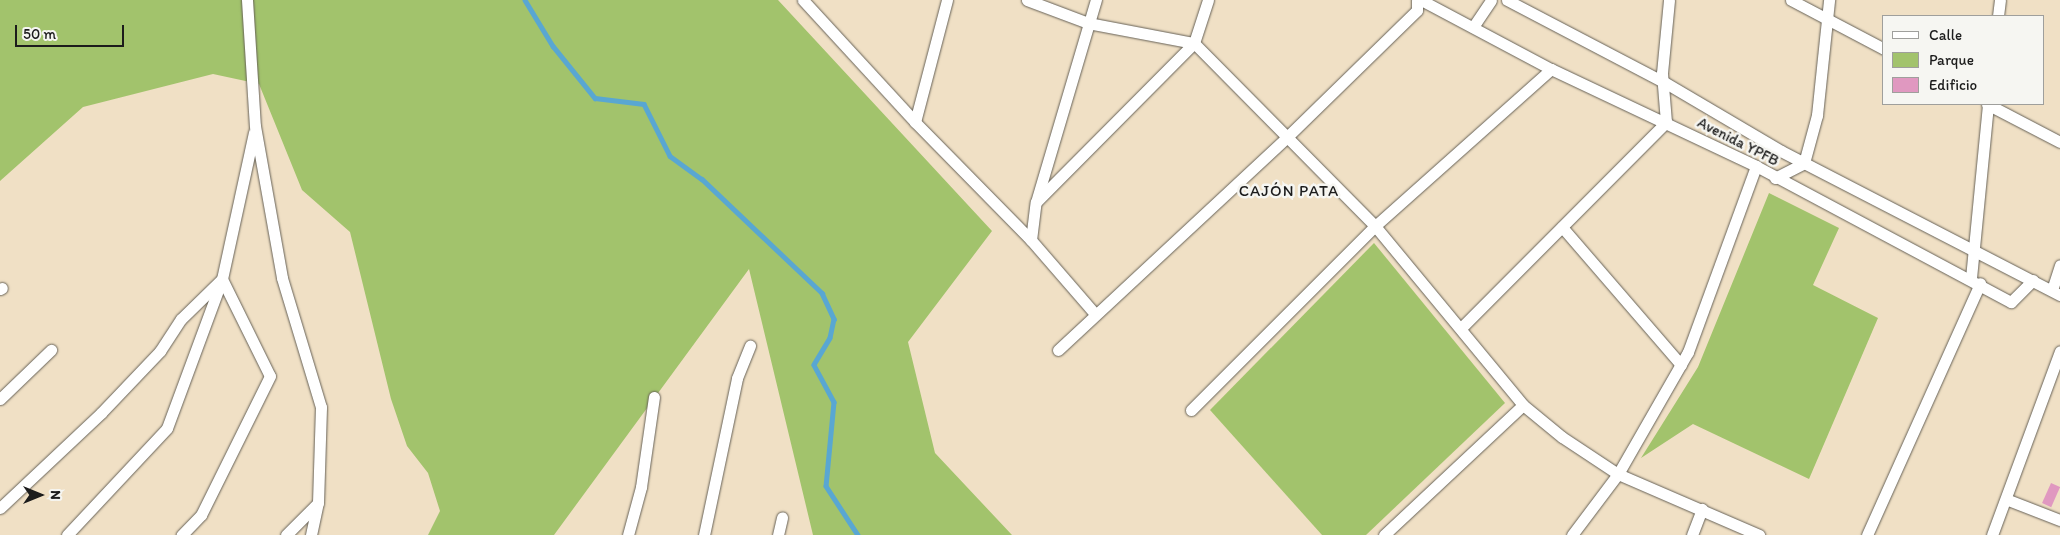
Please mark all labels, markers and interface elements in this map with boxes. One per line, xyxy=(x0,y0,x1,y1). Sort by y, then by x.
scale bar xyxy=(18,15,126,47)
legend xyxy=(1882,15,2045,105)
text: 50 m xyxy=(23,25,56,43)
text: Calle xyxy=(1929,26,1962,44)
text: Parque xyxy=(1929,51,1974,69)
text: Edificio xyxy=(1929,76,1977,94)
street label: Avenida YPFB xyxy=(1694,114,1782,170)
district label: CAJÓN PATA xyxy=(1237,181,1341,201)
north arrow xyxy=(15,470,65,520)
text: N xyxy=(47,490,64,500)

